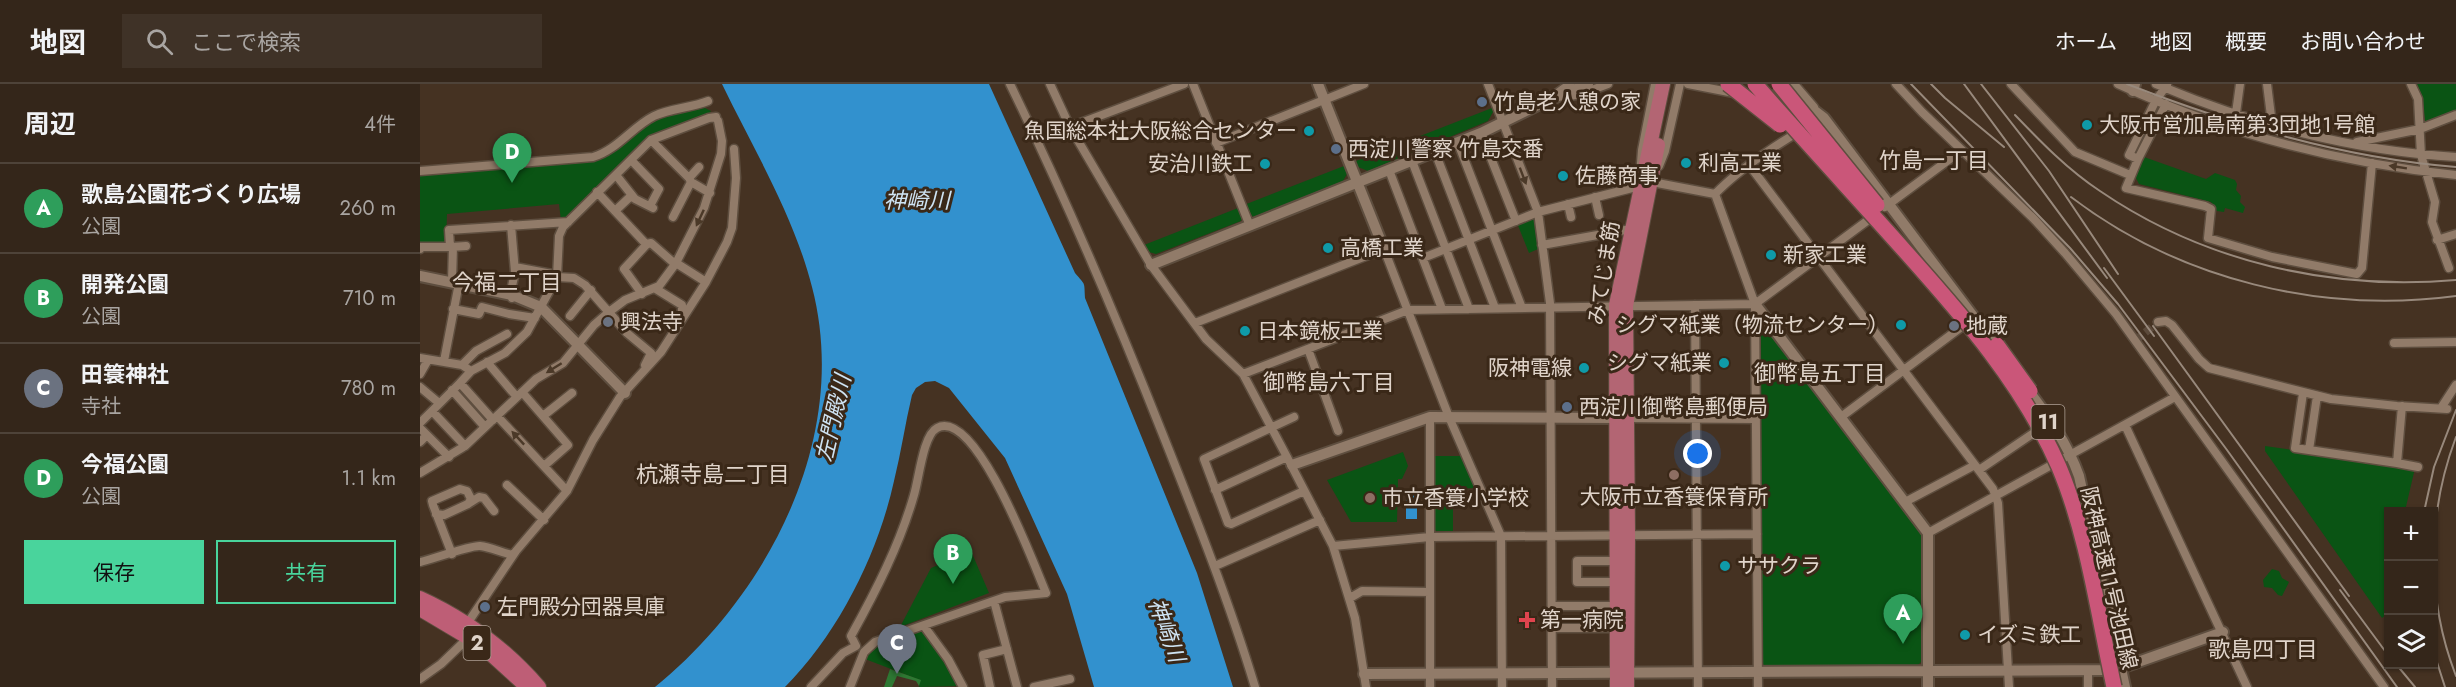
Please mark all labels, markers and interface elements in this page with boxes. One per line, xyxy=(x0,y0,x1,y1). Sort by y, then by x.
search box xyxy=(122,14,542,68)
text: 地図 xyxy=(30,22,86,63)
icon: search xyxy=(143,25,176,58)
text: ここで検索 xyxy=(191,26,301,58)
text: ホーム xyxy=(2055,27,2117,57)
text: 地図 xyxy=(2150,27,2192,57)
text: 概要 xyxy=(2225,27,2267,57)
text: お問い合わせ xyxy=(2300,27,2426,57)
place label: 竹島老人憩の家 xyxy=(1494,87,1641,117)
marker: 竹島老人憩の家 xyxy=(1475,95,1489,109)
text: 周辺 xyxy=(24,105,76,143)
text: 4件 xyxy=(364,110,396,139)
place label: 大阪市営加島南第３団地１号館 xyxy=(2099,110,2375,140)
place label: 魚国総本社大阪総合センター xyxy=(1024,116,1297,146)
marker: 大阪市営加島南第３団地１号館 xyxy=(2080,118,2094,132)
marker: 魚国総本社大阪総合センター xyxy=(1302,124,1316,138)
pin: D xyxy=(492,134,532,183)
place label: 西淀川警察 竹島交番 xyxy=(1348,134,1543,164)
marker: 西淀川警察 竹島交番 xyxy=(1329,142,1343,156)
district label: 竹島一丁目 xyxy=(1879,144,1989,176)
place label: 利高工業 xyxy=(1698,148,1782,178)
place label: 安治川鉄工 xyxy=(1148,149,1253,179)
marker: 利高工業 xyxy=(1679,156,1693,170)
marker: 安治川鉄工 xyxy=(1258,157,1272,171)
place label: 佐藤商事 xyxy=(1575,161,1659,191)
one-way arrow xyxy=(2388,163,2407,172)
one-way arrow xyxy=(1519,167,1529,185)
marker: 佐藤商事 xyxy=(1556,169,1570,183)
text: 歌島公園花づくり広場 xyxy=(81,178,301,210)
water label: 神崎川 xyxy=(884,184,952,216)
text: A xyxy=(36,194,51,223)
text: 260 m xyxy=(340,194,396,223)
one-way arrow xyxy=(695,209,704,226)
text: 公園 xyxy=(81,212,121,241)
street label: みてじま筋 xyxy=(1581,219,1627,327)
place label: 高橋工業 xyxy=(1340,233,1424,263)
place label: 新家工業 xyxy=(1783,240,1867,270)
marker: 高橋工業 xyxy=(1321,241,1335,255)
marker: 新家工業 xyxy=(1764,248,1778,262)
district label: 今福二丁目 xyxy=(452,266,562,298)
text: 開発公園 xyxy=(81,268,169,300)
text: B xyxy=(37,284,50,313)
text: 710 m xyxy=(343,284,396,313)
text: 公園 xyxy=(81,302,121,331)
place label: 興法寺 xyxy=(620,307,683,337)
place label: シグマ紙業（物流センター） xyxy=(1616,310,1889,340)
place label: 地蔵 xyxy=(1966,311,2008,341)
marker: 興法寺 xyxy=(601,315,615,329)
place label: 日本鏡板工業 xyxy=(1257,316,1383,346)
marker: シグマ紙業（物流センター） xyxy=(1894,318,1908,332)
marker: 地蔵 xyxy=(1947,319,1961,333)
marker: 日本鏡板工業 xyxy=(1238,324,1252,338)
place label: シグマ紙業 xyxy=(1607,348,1712,378)
place label: 阪神電線 xyxy=(1488,353,1572,383)
marker: シグマ紙業 xyxy=(1717,356,1731,370)
district label: 御幣島五丁目 xyxy=(1754,357,1886,389)
text: 田簑神社 xyxy=(81,358,169,390)
marker: 阪神電線 xyxy=(1577,361,1591,375)
one-way arrow xyxy=(546,362,562,373)
district label: 御幣島六丁目 xyxy=(1263,366,1395,398)
water label: 左門殿川 xyxy=(808,370,859,464)
text: C xyxy=(36,374,51,403)
text: 780 m xyxy=(341,374,396,403)
text: 寺社 xyxy=(81,392,121,421)
place label: 西淀川御幣島郵便局 xyxy=(1579,392,1768,422)
marker: 西淀川御幣島郵便局 xyxy=(1560,400,1574,414)
road number: 11 xyxy=(2032,405,2064,439)
one-way arrow xyxy=(511,431,525,446)
your location xyxy=(1683,439,1712,468)
text: 今福公園 xyxy=(81,448,169,480)
district label: 杭瀬寺島二丁目 xyxy=(636,458,790,490)
text: D xyxy=(36,464,51,493)
text: 1.1 km xyxy=(342,464,396,493)
marker: 大阪市立香簑保育所 xyxy=(1667,468,1681,482)
text: 公園 xyxy=(81,482,121,511)
place label: 大阪市立香簑保育所 xyxy=(1580,482,1769,512)
place label: 市立香簑小学校 xyxy=(1382,483,1529,513)
street label: 阪神高速11号池田線 xyxy=(2073,484,2145,672)
marker: 市立香簑小学校 xyxy=(1363,491,1377,505)
map controls xyxy=(2384,507,2438,669)
button: + xyxy=(2384,507,2438,561)
pin: B xyxy=(934,534,972,584)
button: 保存 xyxy=(24,540,204,604)
button: 共有 xyxy=(216,540,396,604)
place label: ササクラ xyxy=(1737,551,1821,581)
marker: ササクラ xyxy=(1718,559,1732,573)
button: − xyxy=(2384,561,2438,615)
place label: 左門殿分団器具庫 xyxy=(497,592,665,622)
water label: 神崎川 xyxy=(1141,594,1194,668)
pin: A xyxy=(1884,594,1922,644)
marker: 左門殿分団器具庫 xyxy=(478,600,492,614)
place label: 第一病院 xyxy=(1540,605,1624,635)
marker: 第一病院 xyxy=(1518,611,1536,629)
button: layers xyxy=(2384,615,2438,669)
place label: イズミ鉄工 xyxy=(1977,620,2081,650)
pin: C xyxy=(878,624,916,674)
road number: 2 xyxy=(464,626,490,660)
marker: イズミ鉄工 xyxy=(1958,628,1972,642)
district label: 歌島四丁目 xyxy=(2208,633,2318,665)

